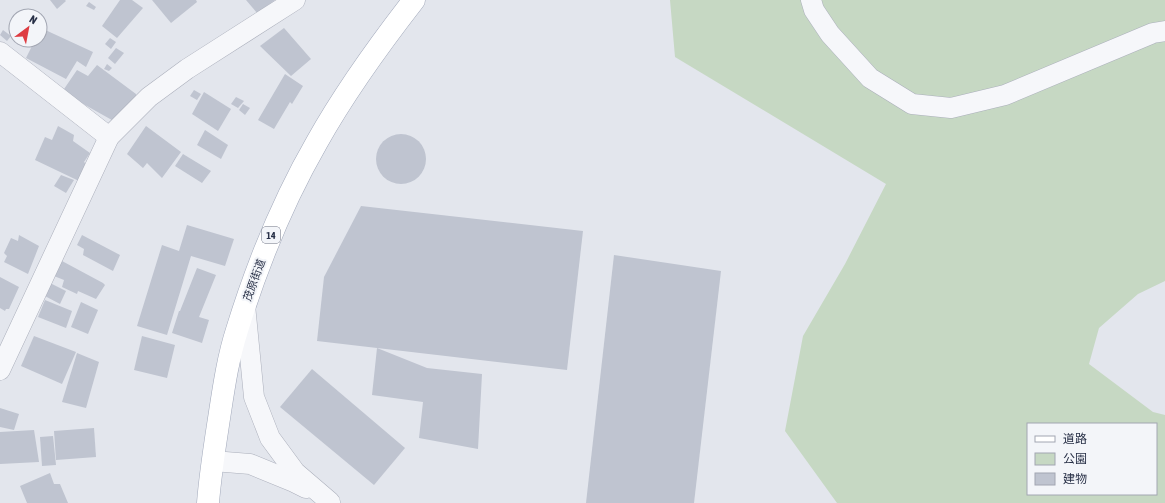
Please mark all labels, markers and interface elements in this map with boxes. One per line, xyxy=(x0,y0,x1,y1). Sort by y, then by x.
north arrow xyxy=(8,8,48,48)
text: N xyxy=(27,13,39,26)
road number: 14 xyxy=(262,227,280,243)
street label: 茂原街道 xyxy=(241,257,267,303)
legend xyxy=(1027,423,1157,495)
text: 道路 xyxy=(1063,432,1087,446)
text: 公園 xyxy=(1063,452,1087,466)
text: 建物 xyxy=(1063,472,1087,486)

